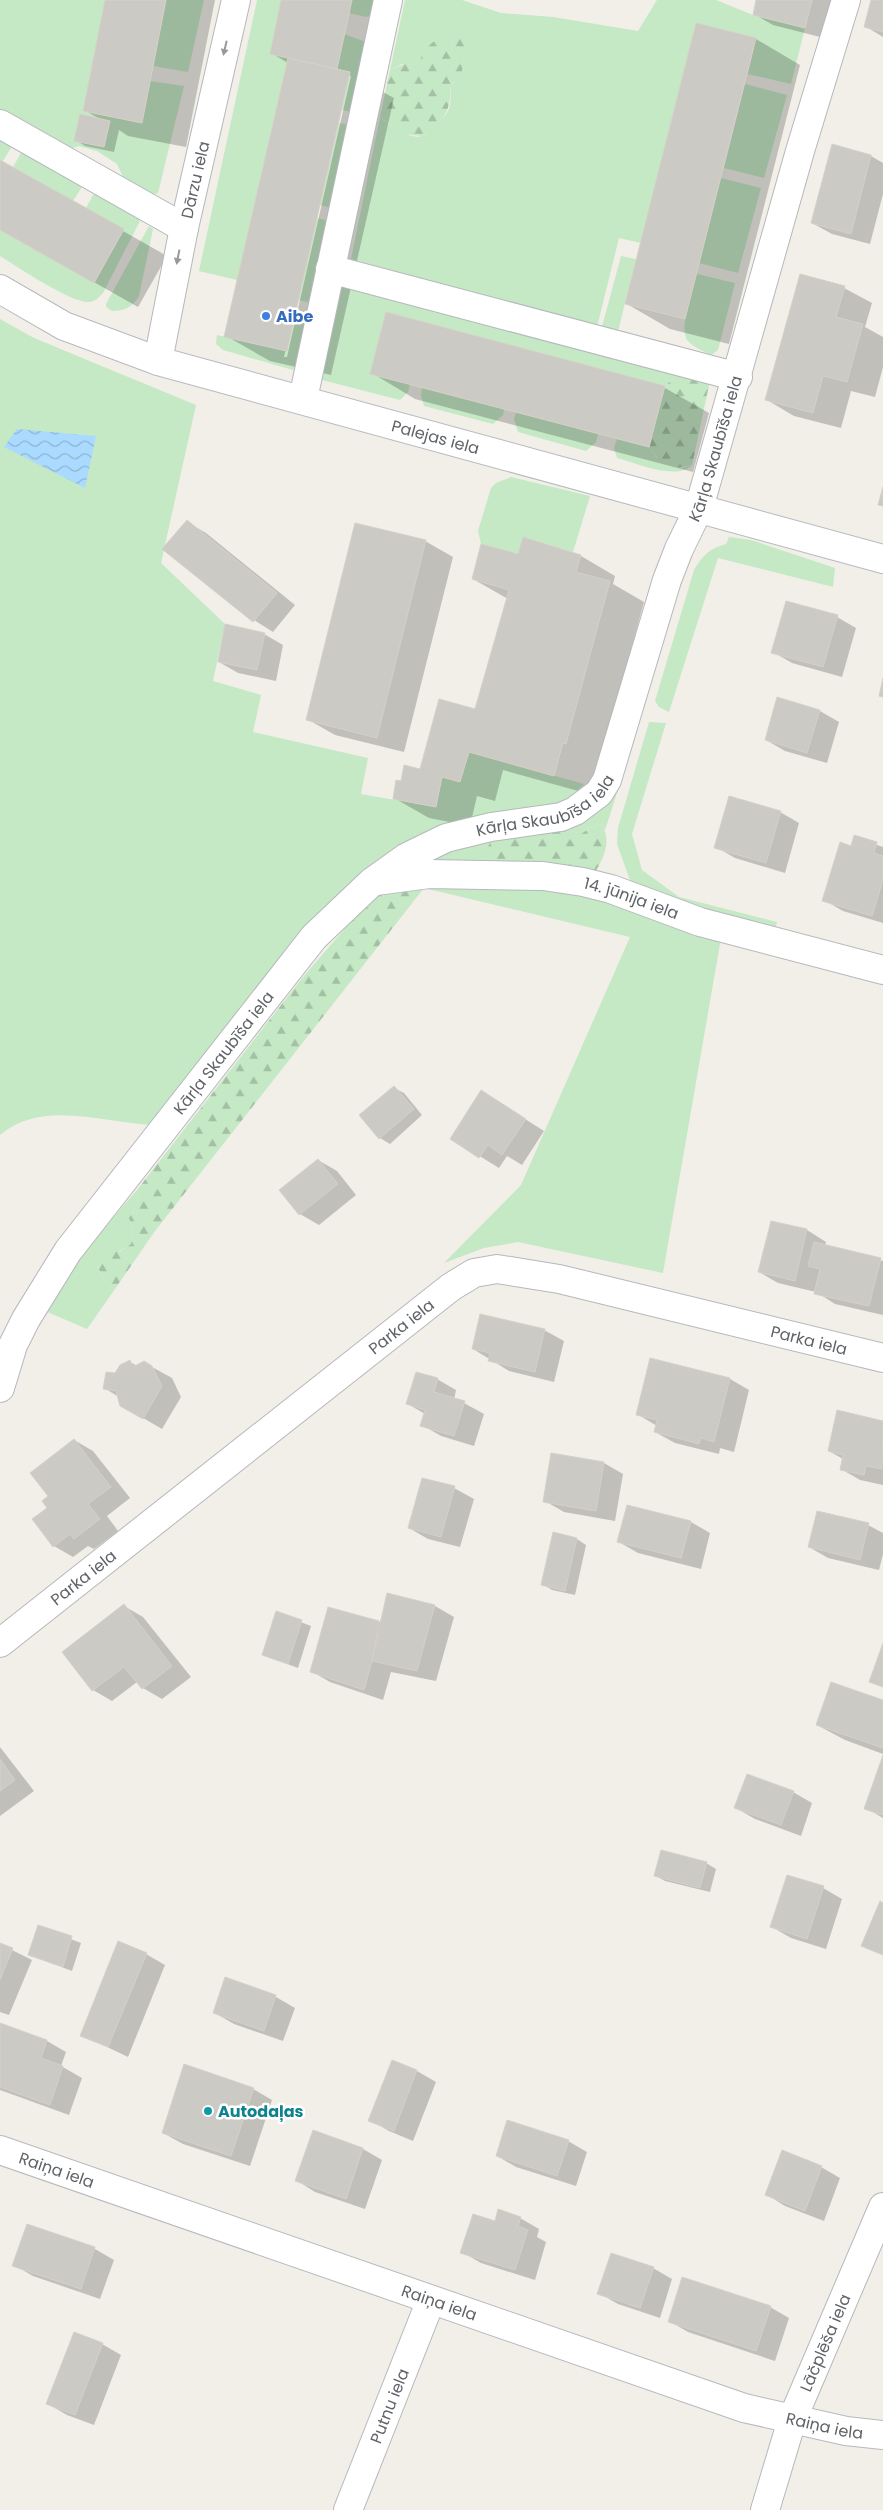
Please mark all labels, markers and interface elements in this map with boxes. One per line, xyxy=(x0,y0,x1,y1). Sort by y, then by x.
one-way arrow xyxy=(221,40,229,55)
street label: Dārzu iela xyxy=(176,139,215,221)
one-way arrow xyxy=(174,250,182,266)
place label: Aibe xyxy=(276,305,313,328)
marker: Aibe xyxy=(260,310,272,322)
street label: Kārļa Skaubīša iela xyxy=(683,373,748,526)
street label: Palejas iela xyxy=(389,414,482,460)
street label: Kārļa Skaubīša iela xyxy=(474,770,620,842)
street label: 14. jūnija iela xyxy=(582,872,682,925)
street label: Kārļa Skaubīša iela xyxy=(168,986,279,1119)
street label: Parka iela xyxy=(364,1294,439,1360)
street label: Parka iela xyxy=(768,1320,850,1361)
street label: Parka iela xyxy=(46,1545,121,1611)
place label: Autodaļas xyxy=(218,2100,304,2123)
marker: Autodaļas xyxy=(202,2105,214,2117)
street label: Raiņa iela xyxy=(16,2146,97,2194)
street label: Raiņa iela xyxy=(398,2279,480,2327)
street label: Lāčplēša iela xyxy=(794,2290,857,2395)
street label: Putnu iela xyxy=(364,2365,415,2447)
street label: Raiņa iela xyxy=(784,2407,864,2445)

